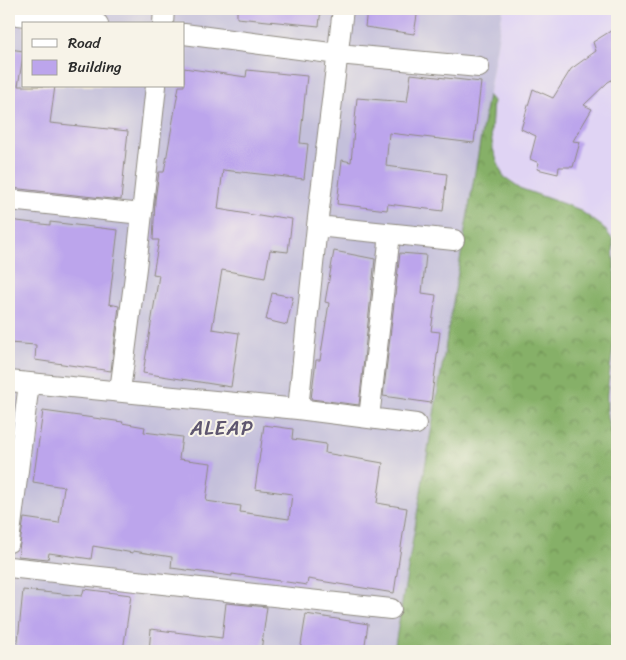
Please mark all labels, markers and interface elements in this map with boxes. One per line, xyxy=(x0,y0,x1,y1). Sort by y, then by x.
legend xyxy=(22,22,185,88)
text: Road xyxy=(68,30,101,56)
text: Building xyxy=(68,54,122,80)
district label: ALEAP xyxy=(189,411,254,446)

